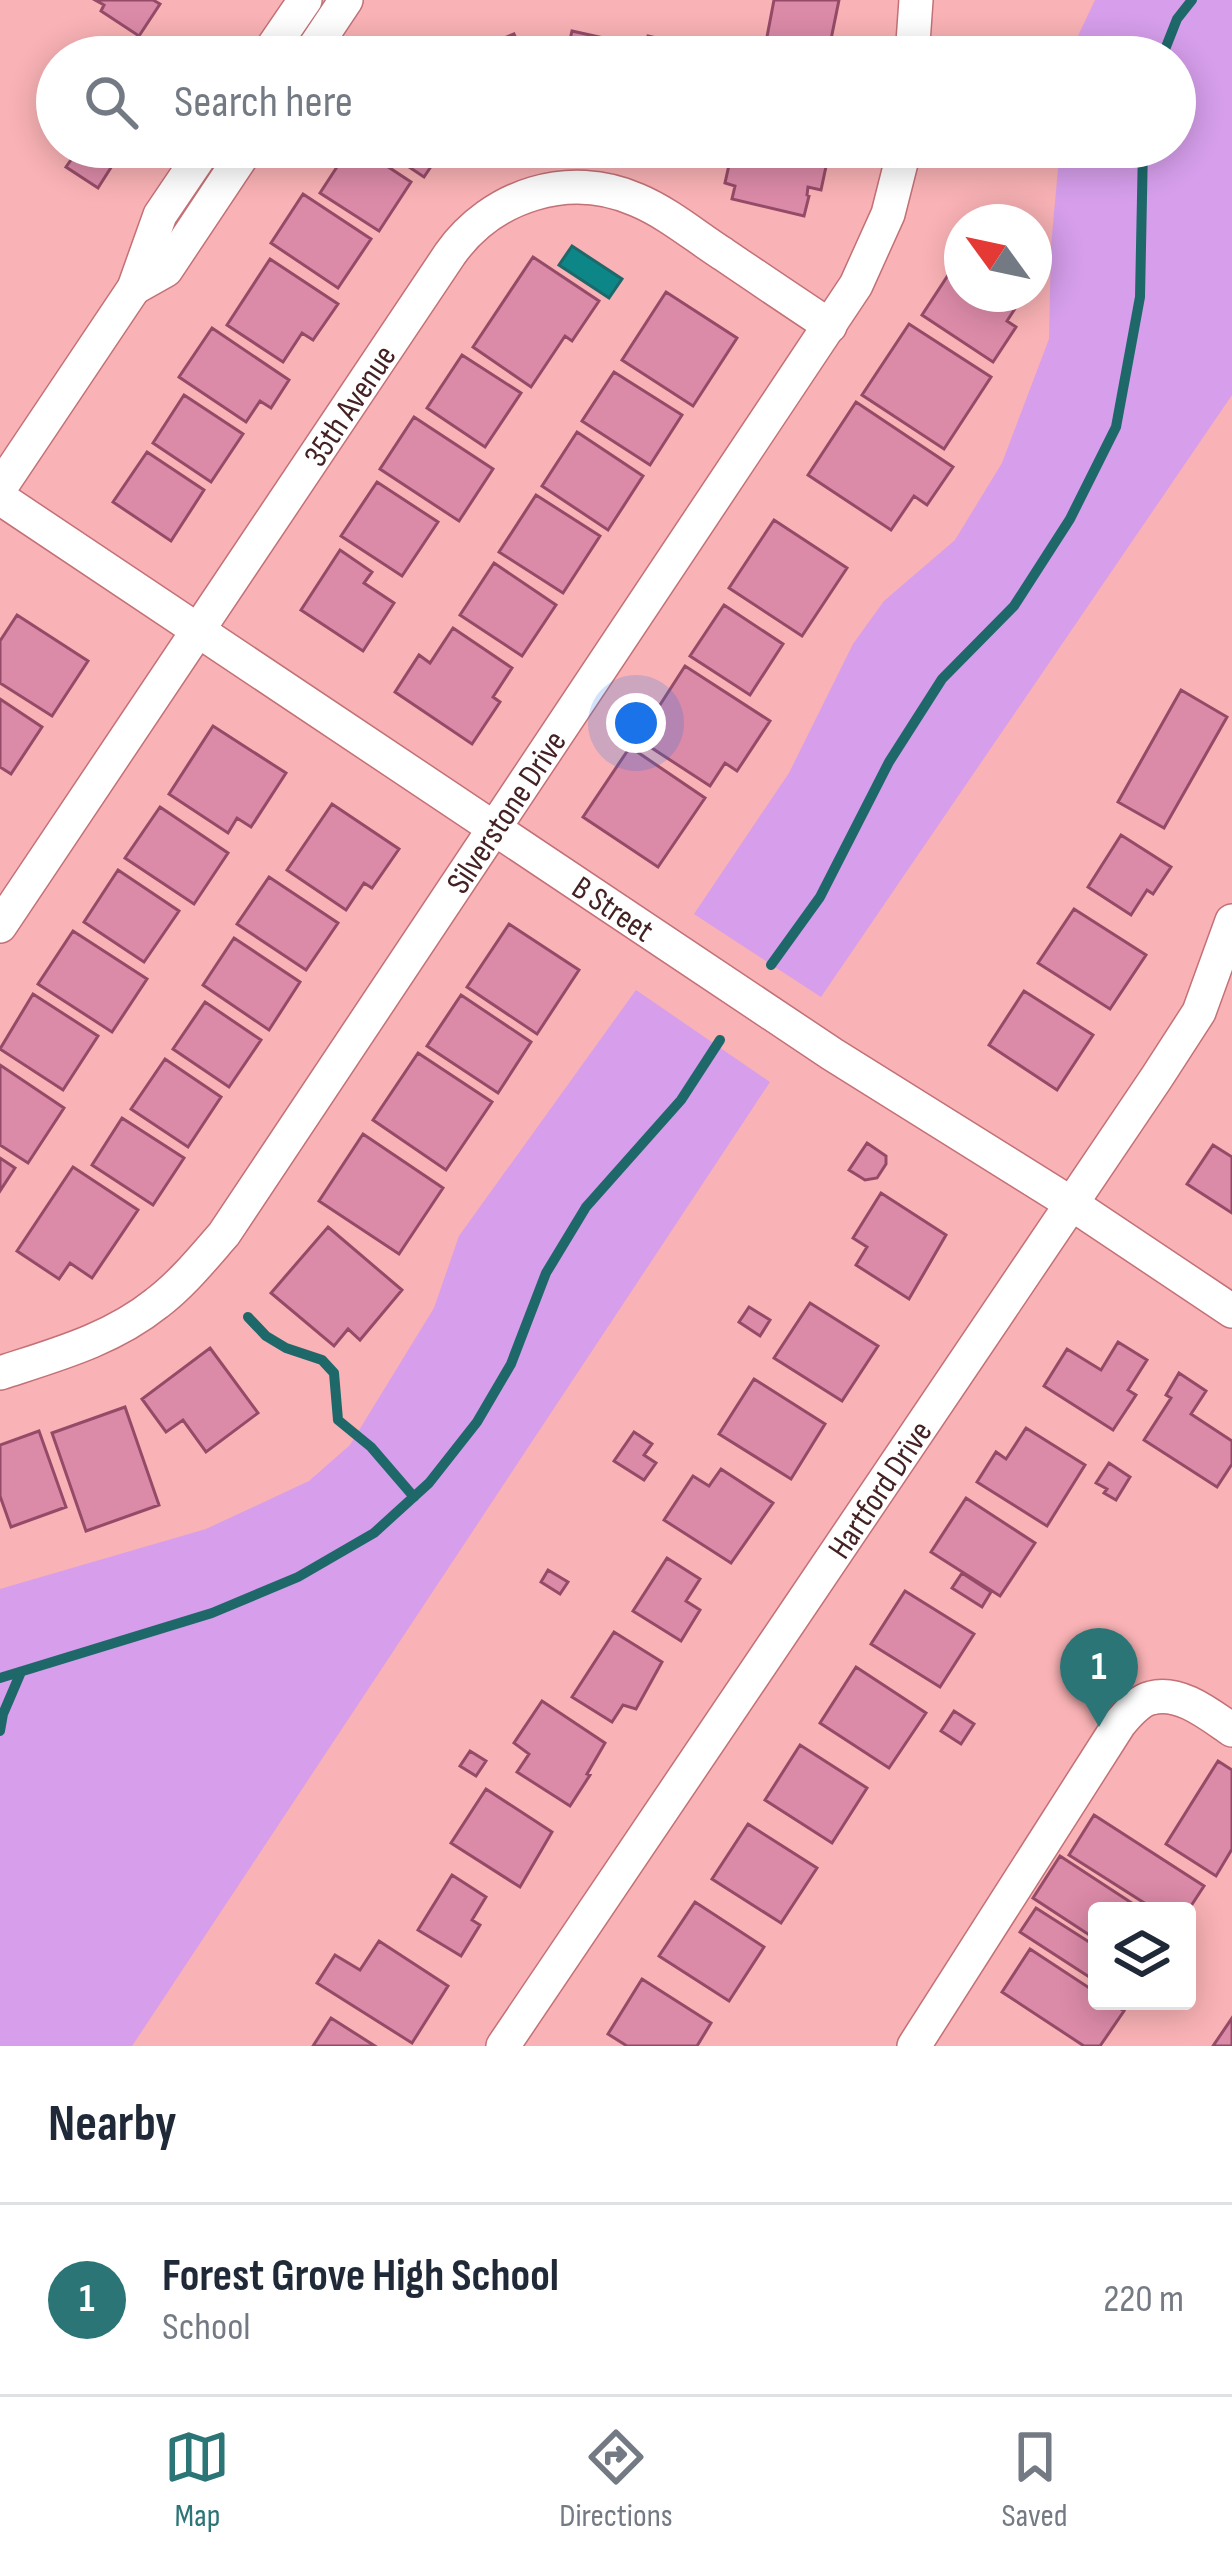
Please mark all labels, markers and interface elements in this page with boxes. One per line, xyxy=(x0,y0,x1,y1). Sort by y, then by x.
search box xyxy=(36,36,1196,168)
icon: search xyxy=(78,69,144,135)
text: Search here xyxy=(174,75,353,130)
north arrow xyxy=(944,204,1052,312)
street label: 35th Avenue xyxy=(296,338,405,474)
your location xyxy=(606,693,666,753)
street label: Silverstone Drive xyxy=(439,724,576,901)
street label: B Street xyxy=(564,868,661,951)
street label: Hartford Drive xyxy=(820,1414,941,1567)
pin: 1 xyxy=(1060,1628,1138,1727)
map controls xyxy=(1088,1902,1196,2010)
button: layers xyxy=(1088,1902,1196,2010)
text: Nearby xyxy=(48,2094,177,2155)
text: Forest Grove High School xyxy=(162,2249,559,2304)
text: 1 xyxy=(79,2276,95,2323)
text: 220 m xyxy=(1103,2276,1184,2323)
text: School xyxy=(162,2304,251,2351)
tab: Map xyxy=(164,2424,230,2536)
tab: Directions xyxy=(559,2424,673,2536)
tab: Saved xyxy=(1001,2424,1068,2536)

